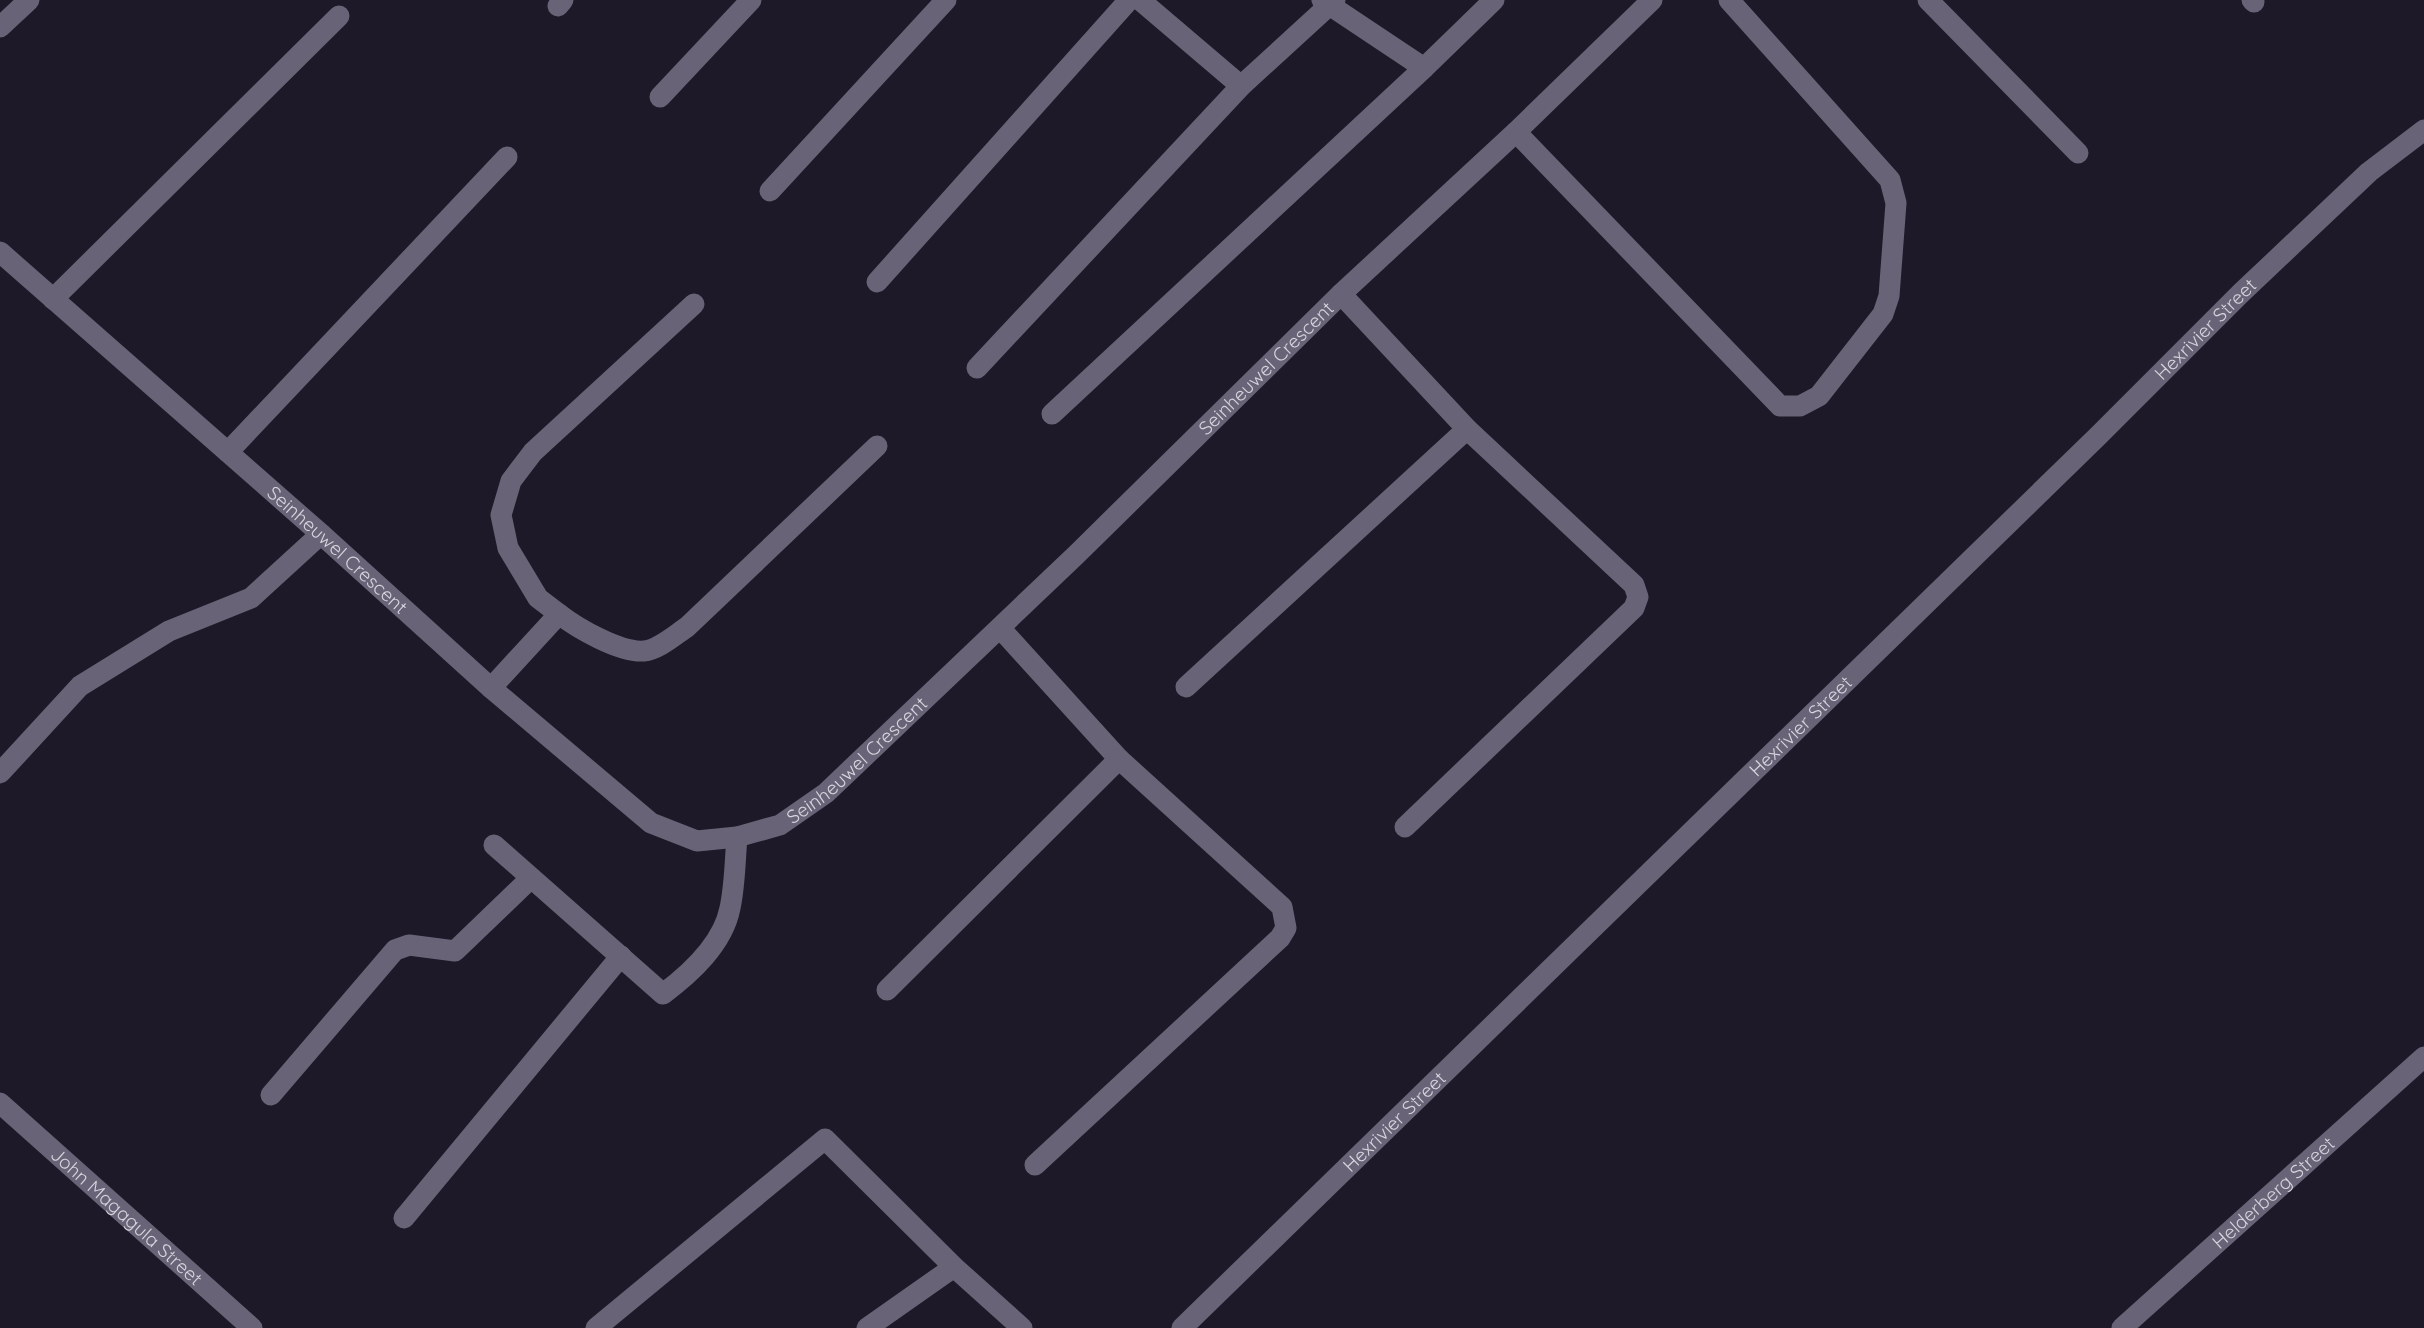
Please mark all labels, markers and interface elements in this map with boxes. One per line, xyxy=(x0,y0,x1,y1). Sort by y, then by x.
street label: Hexrivier Street xyxy=(2149,273,2261,385)
street label: Seinheuwel Crescent xyxy=(1193,296,1339,440)
street label: Seinheuwel Crescent xyxy=(262,480,413,619)
street label: Hexrivier Street xyxy=(1744,670,1857,781)
street label: Seinheuwel Crescent xyxy=(782,691,932,829)
street label: Hexrivier Street xyxy=(1338,1066,1451,1177)
street label: Helderberg Street xyxy=(2207,1131,2339,1254)
street label: John Magagula Street xyxy=(46,1142,208,1290)

